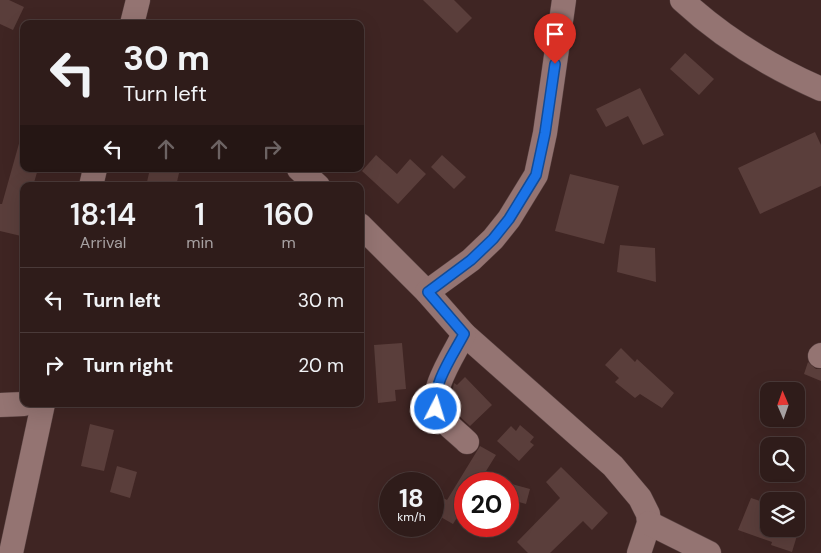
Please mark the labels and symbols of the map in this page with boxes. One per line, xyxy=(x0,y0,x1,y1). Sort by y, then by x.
pin xyxy=(534,13,576,64)
position arrow xyxy=(409,382,461,434)
north arrow xyxy=(760,382,805,428)
speed limit sign: 20 xyxy=(454,472,519,537)

